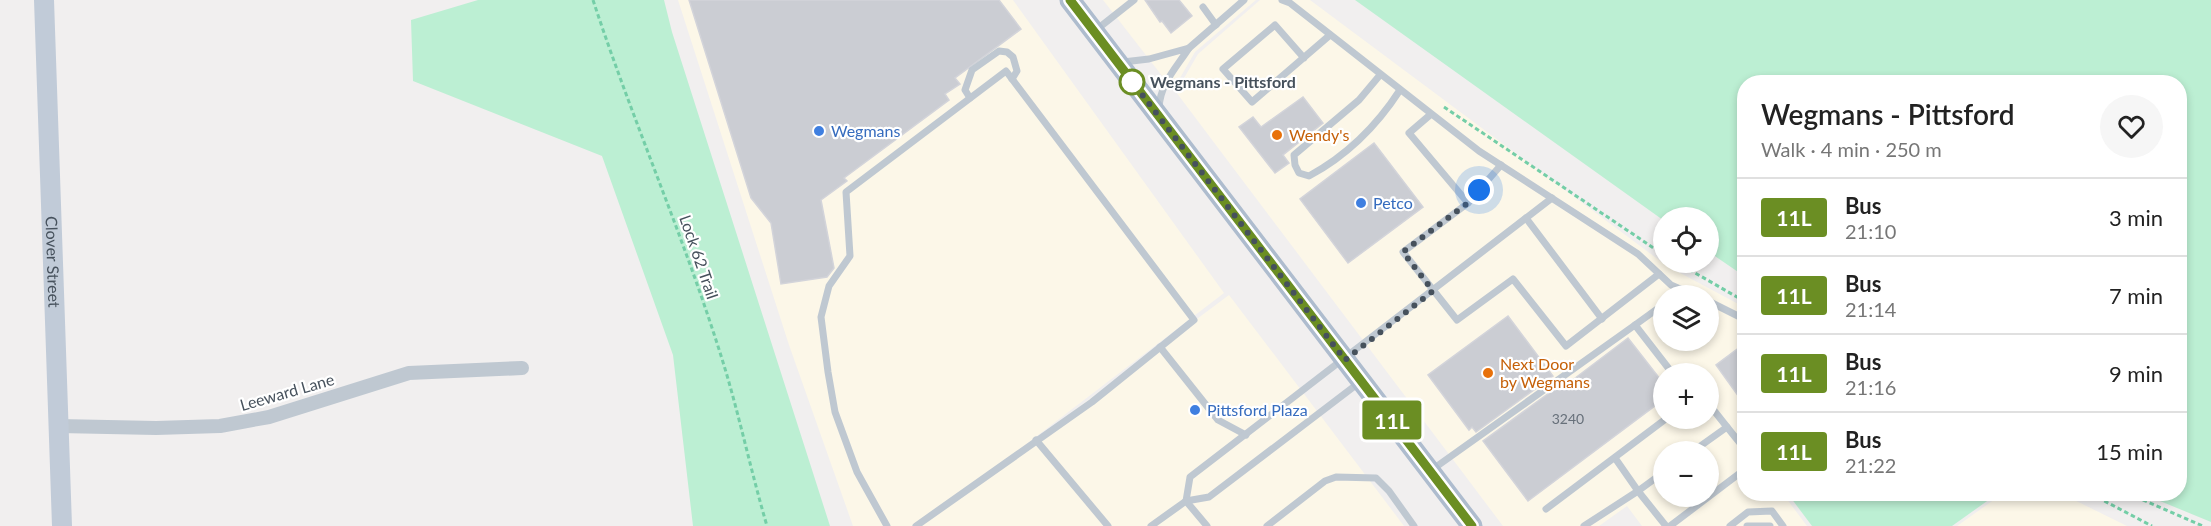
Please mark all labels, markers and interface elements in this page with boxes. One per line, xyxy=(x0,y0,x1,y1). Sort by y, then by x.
marker: Wegmans - Pittsford xyxy=(1119,69,1145,95)
place label: Wegmans - Pittsford xyxy=(1150,72,1296,91)
button: heart xyxy=(2100,95,2163,158)
text: Wegmans - Pittsford xyxy=(1761,97,2015,131)
place label: Wegmans xyxy=(831,121,900,140)
marker: Wegmans xyxy=(812,124,826,138)
place label: Wendy's xyxy=(1289,125,1349,144)
marker: Wendy's xyxy=(1270,128,1284,142)
text: Walk · 4 min · 250 m xyxy=(1761,137,1942,161)
your location xyxy=(1464,175,1494,205)
text: Bus xyxy=(1845,192,1881,219)
place label: Petco xyxy=(1373,193,1413,212)
marker: Petco xyxy=(1354,196,1368,210)
text: 3 min xyxy=(2109,204,2163,231)
text: 11L xyxy=(1776,205,1812,230)
map controls xyxy=(1653,207,1719,507)
button: locate xyxy=(1653,207,1719,273)
street label: Lock 62 Trail xyxy=(676,212,723,301)
street label: Clover Street xyxy=(42,216,65,308)
text: 21:10 xyxy=(1845,219,1896,243)
text: Bus xyxy=(1845,270,1881,297)
text: 7 min xyxy=(2109,282,2163,309)
text: 11L xyxy=(1776,283,1812,308)
button: layers xyxy=(1653,285,1719,351)
text: 21:14 xyxy=(1845,297,1896,321)
text: Bus xyxy=(1845,348,1881,375)
place label: Next Door by Wegmans xyxy=(1500,354,1590,391)
text: 9 min xyxy=(2109,360,2163,387)
text: 11L xyxy=(1776,361,1812,386)
button: + xyxy=(1653,363,1719,429)
marker: Next Door by Wegmans xyxy=(1481,366,1495,380)
street label: Leeward Lane xyxy=(238,369,336,414)
text: 21:16 xyxy=(1845,375,1896,399)
place label: Pittsford Plaza xyxy=(1207,400,1308,419)
line badge: 11L xyxy=(1358,400,1426,440)
marker: Pittsford Plaza xyxy=(1188,403,1202,417)
text: 11L xyxy=(1374,408,1410,433)
house number: 3240 xyxy=(1552,410,1584,427)
text: Bus xyxy=(1845,426,1881,453)
text: 15 min xyxy=(2096,438,2163,465)
text: 11L xyxy=(1776,439,1812,464)
button: − xyxy=(1653,441,1719,507)
text: 21:22 xyxy=(1845,453,1896,477)

